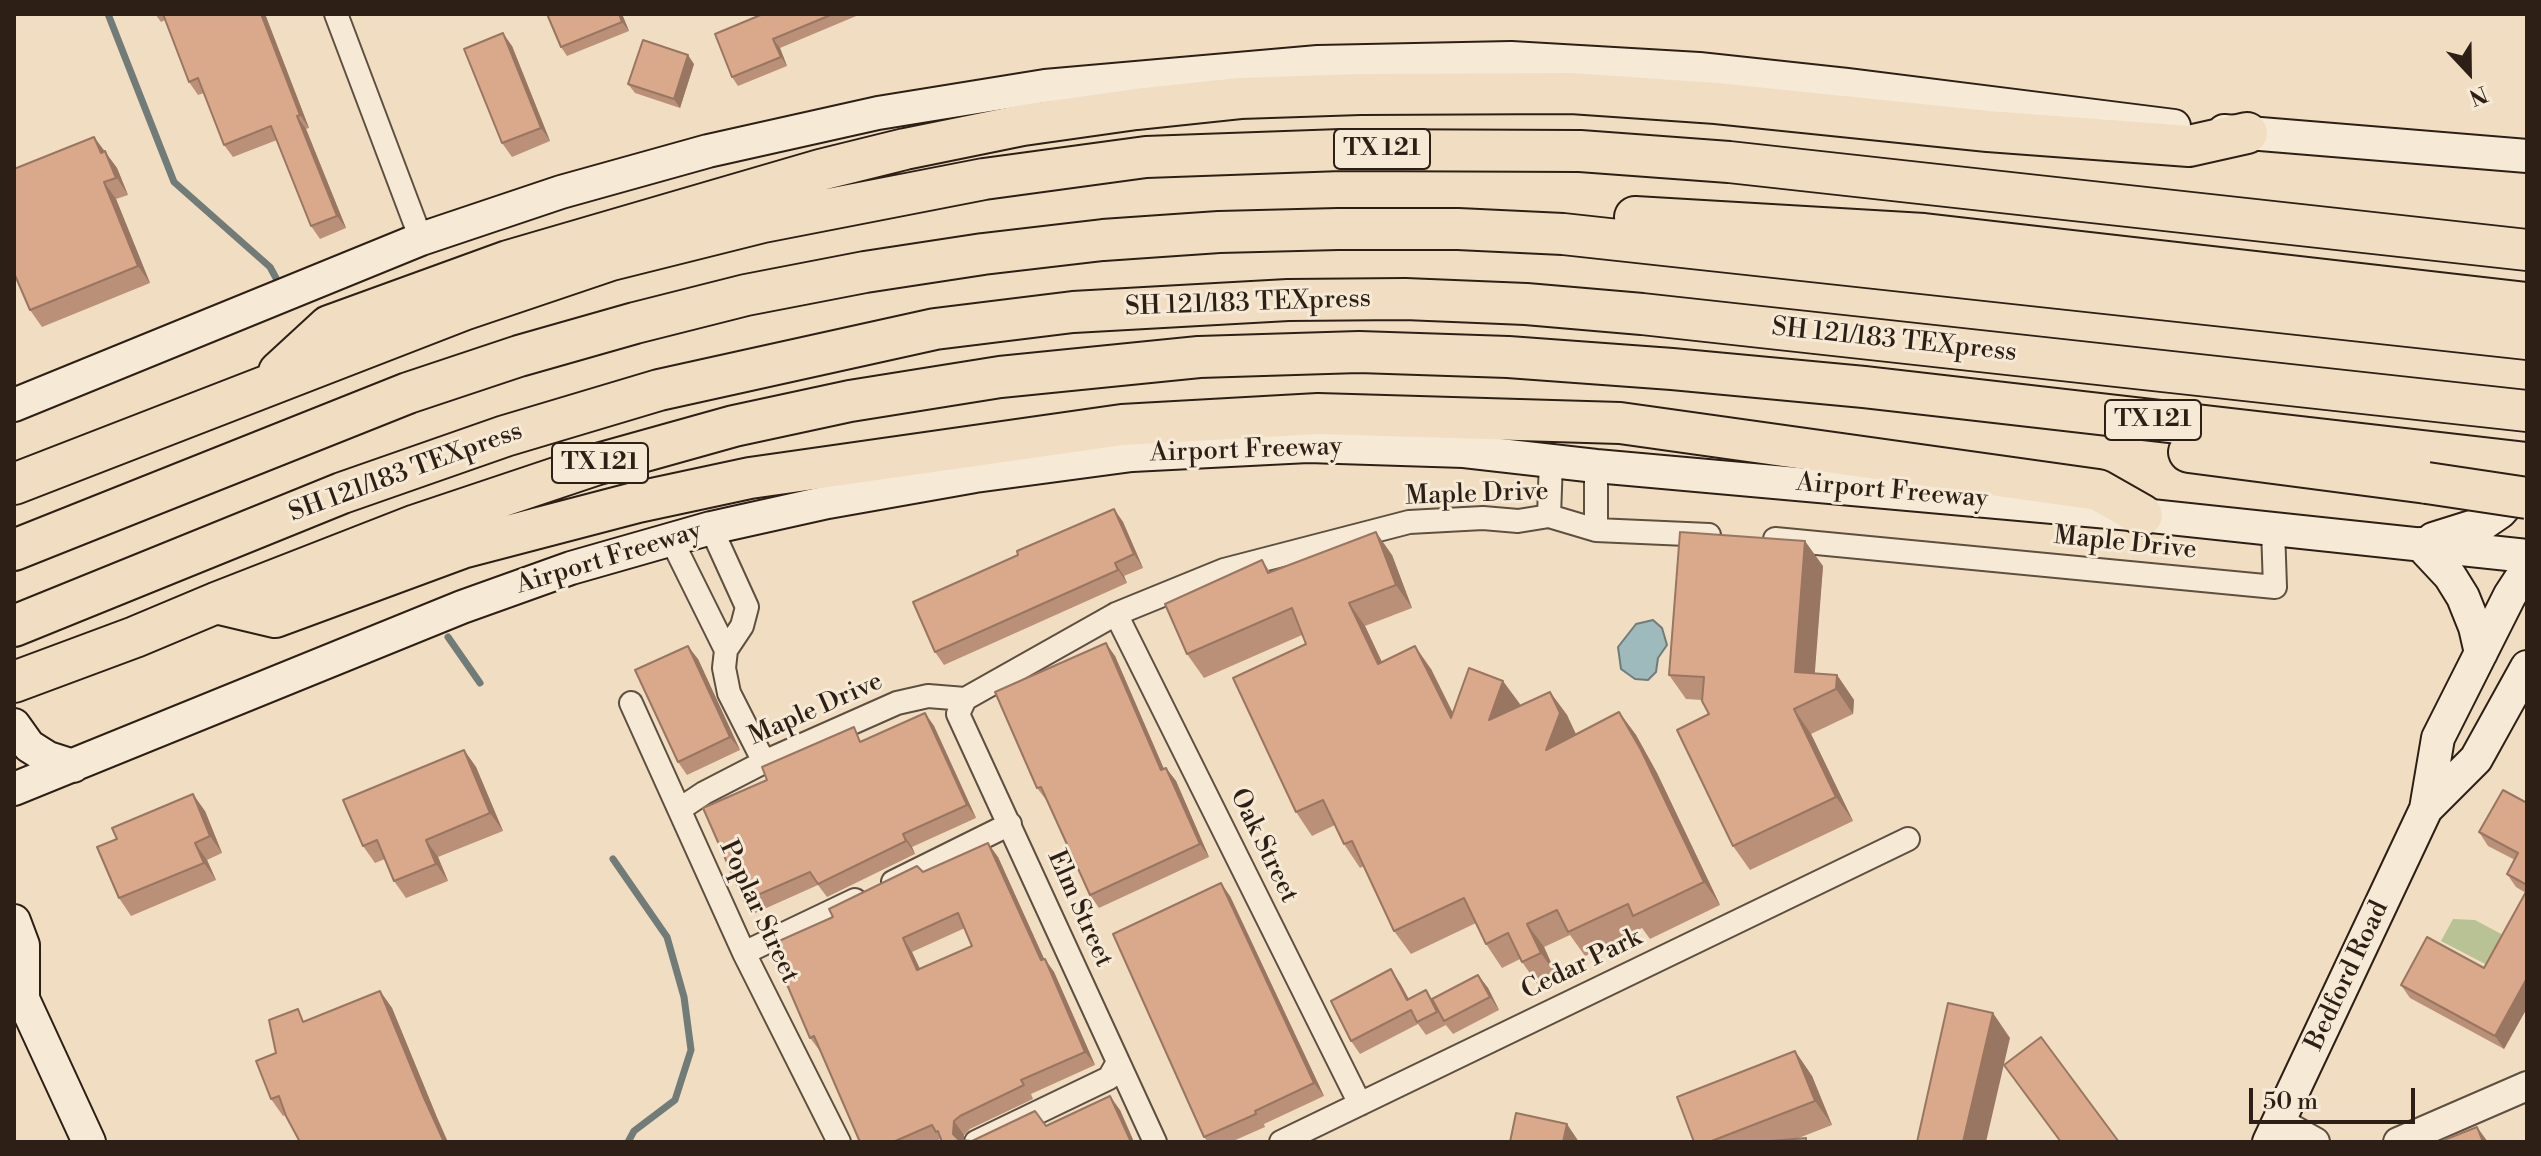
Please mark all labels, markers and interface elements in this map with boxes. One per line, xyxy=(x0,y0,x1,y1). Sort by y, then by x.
north arrow xyxy=(2429,32,2509,112)
text: N xyxy=(2465,79,2491,110)
road number: TX 121 xyxy=(1334,129,1430,169)
street label: SH 121/183 TEXpress xyxy=(1124,284,1372,324)
street label: SH 121/183 TEXpress xyxy=(1770,313,2018,369)
road number: TX 121 xyxy=(2105,400,2201,440)
street label: SH 121/183 TEXpress xyxy=(285,416,527,530)
street label: Airport Freeway xyxy=(1149,432,1343,470)
road number: TX 121 xyxy=(552,443,648,483)
street label: Airport Freeway xyxy=(1795,468,1989,516)
street label: Maple Drive xyxy=(1405,477,1549,513)
street label: Airport Freeway xyxy=(513,516,705,602)
street label: Maple Drive xyxy=(2052,521,2198,567)
street label: Maple Drive xyxy=(744,667,888,753)
street label: Oak Street xyxy=(1222,784,1304,908)
street label: Poplar Street xyxy=(711,836,805,988)
street label: Elm Street xyxy=(1039,846,1119,972)
street label: Bedford Road xyxy=(2300,896,2396,1056)
street label: Cedar Park xyxy=(1517,923,1647,1007)
scale bar xyxy=(2253,1072,2419,1122)
text: 50 m xyxy=(2263,1087,2318,1117)

